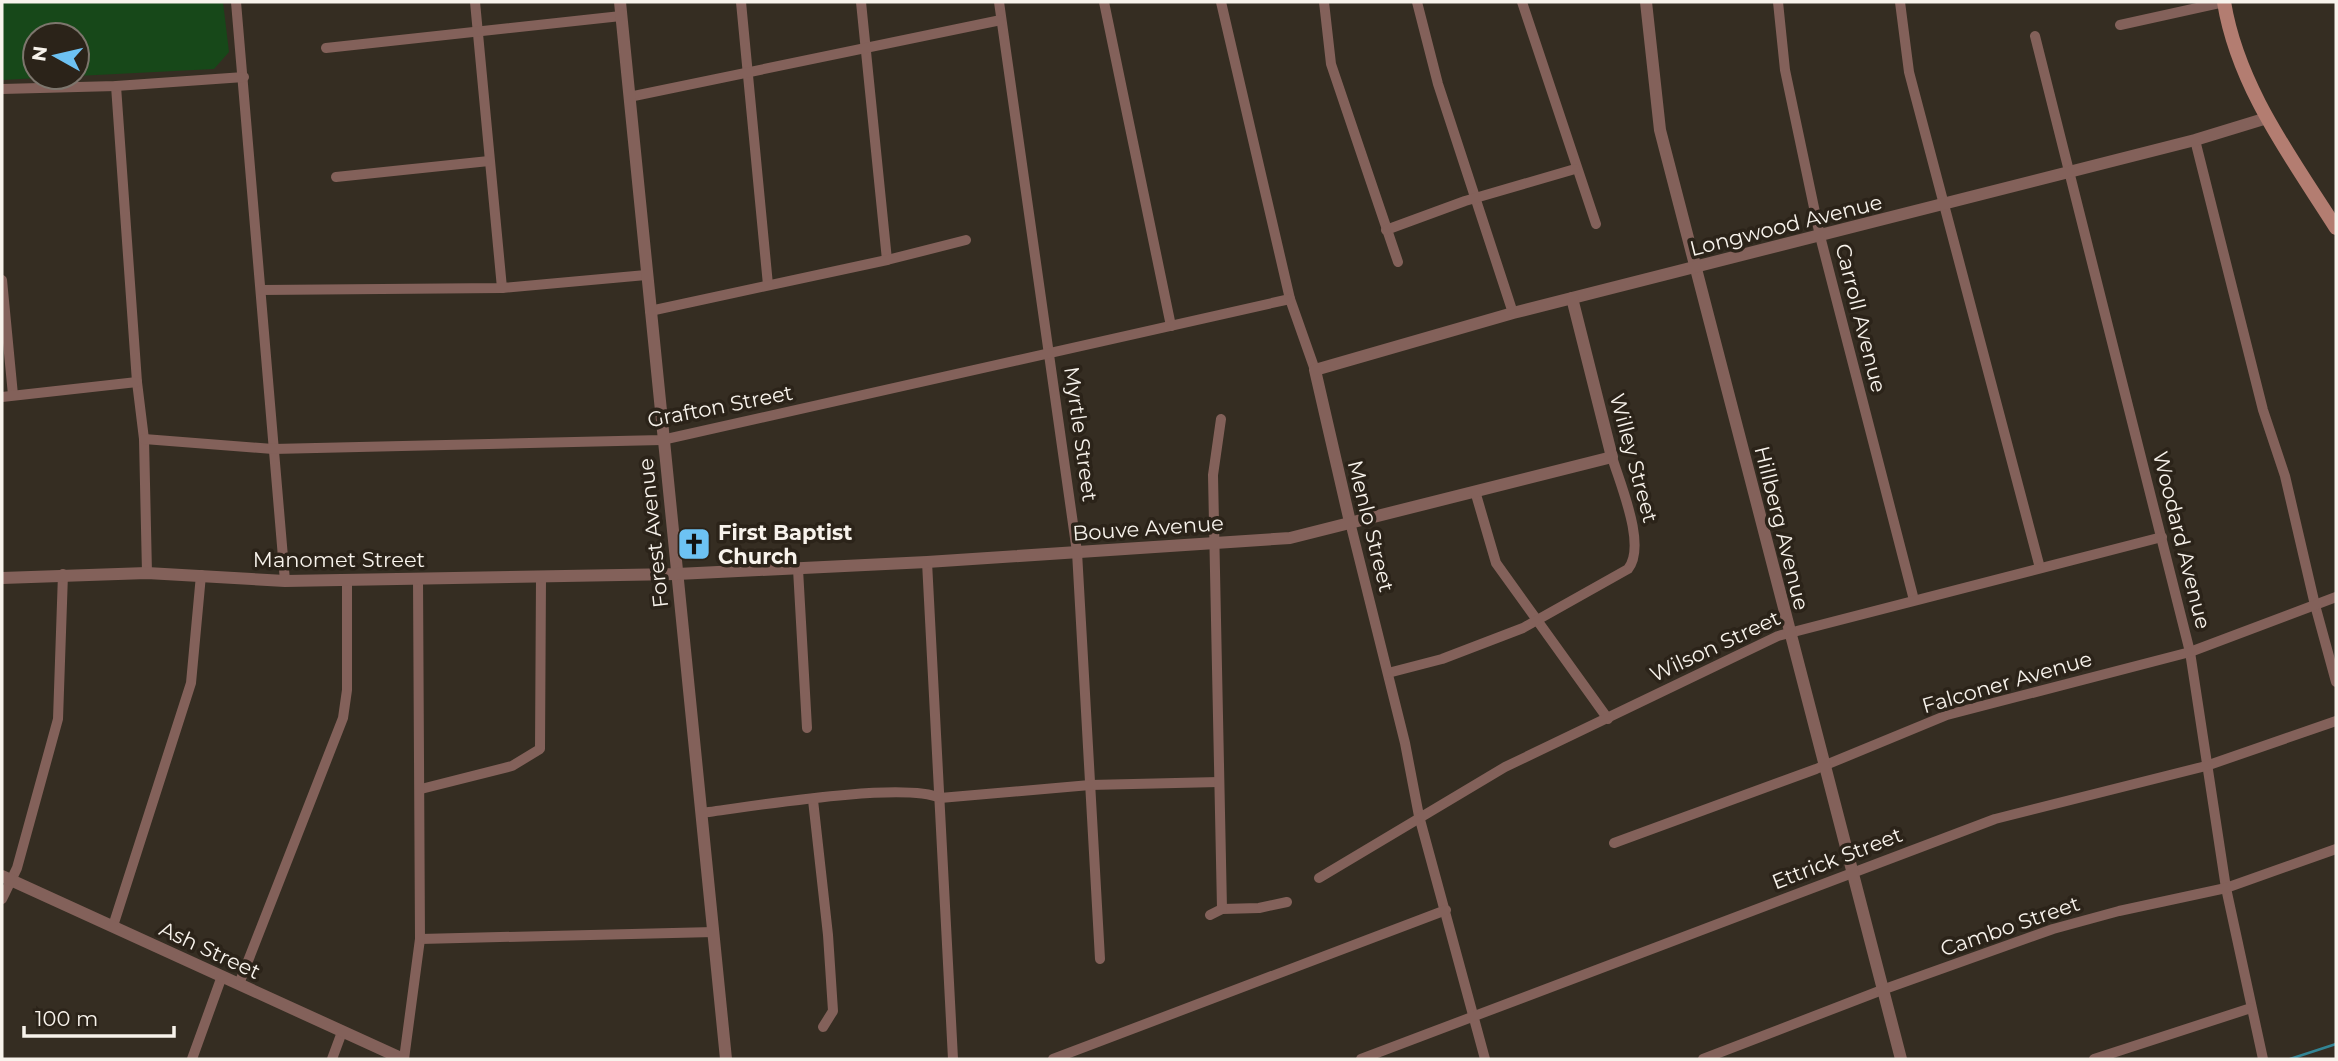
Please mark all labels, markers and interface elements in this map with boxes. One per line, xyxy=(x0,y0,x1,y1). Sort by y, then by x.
north arrow xyxy=(21,21,91,91)
text: N xyxy=(27,44,52,63)
street label: Longwood Avenue xyxy=(1687,189,1885,261)
street label: Carroll Avenue xyxy=(1830,241,1892,395)
street label: Myrtle Street xyxy=(1059,365,1103,503)
street label: Grafton Street xyxy=(645,380,795,432)
street label: Willey Street xyxy=(1605,391,1663,525)
street label: Hillberg Avenue xyxy=(1750,443,1814,613)
street label: Woodard Avenue xyxy=(2148,449,2216,631)
street label: Forest Avenue xyxy=(633,457,673,609)
street label: Menlo Street xyxy=(1343,458,1399,594)
street label: Bouve Avenue xyxy=(1072,510,1224,546)
place label: First Baptist Church xyxy=(718,520,852,569)
church icon: First Baptist Church xyxy=(675,525,713,563)
street label: Manomet Street xyxy=(253,547,425,572)
street label: Wilson Street xyxy=(1646,605,1784,687)
street label: Falconer Avenue xyxy=(1919,646,2095,718)
street label: Ettrick Street xyxy=(1768,822,1906,894)
street label: Cambo Street xyxy=(1937,890,2083,962)
street label: Ash Street xyxy=(156,916,264,984)
scale bar xyxy=(24,995,175,1038)
text: 100 m xyxy=(35,1006,98,1031)

